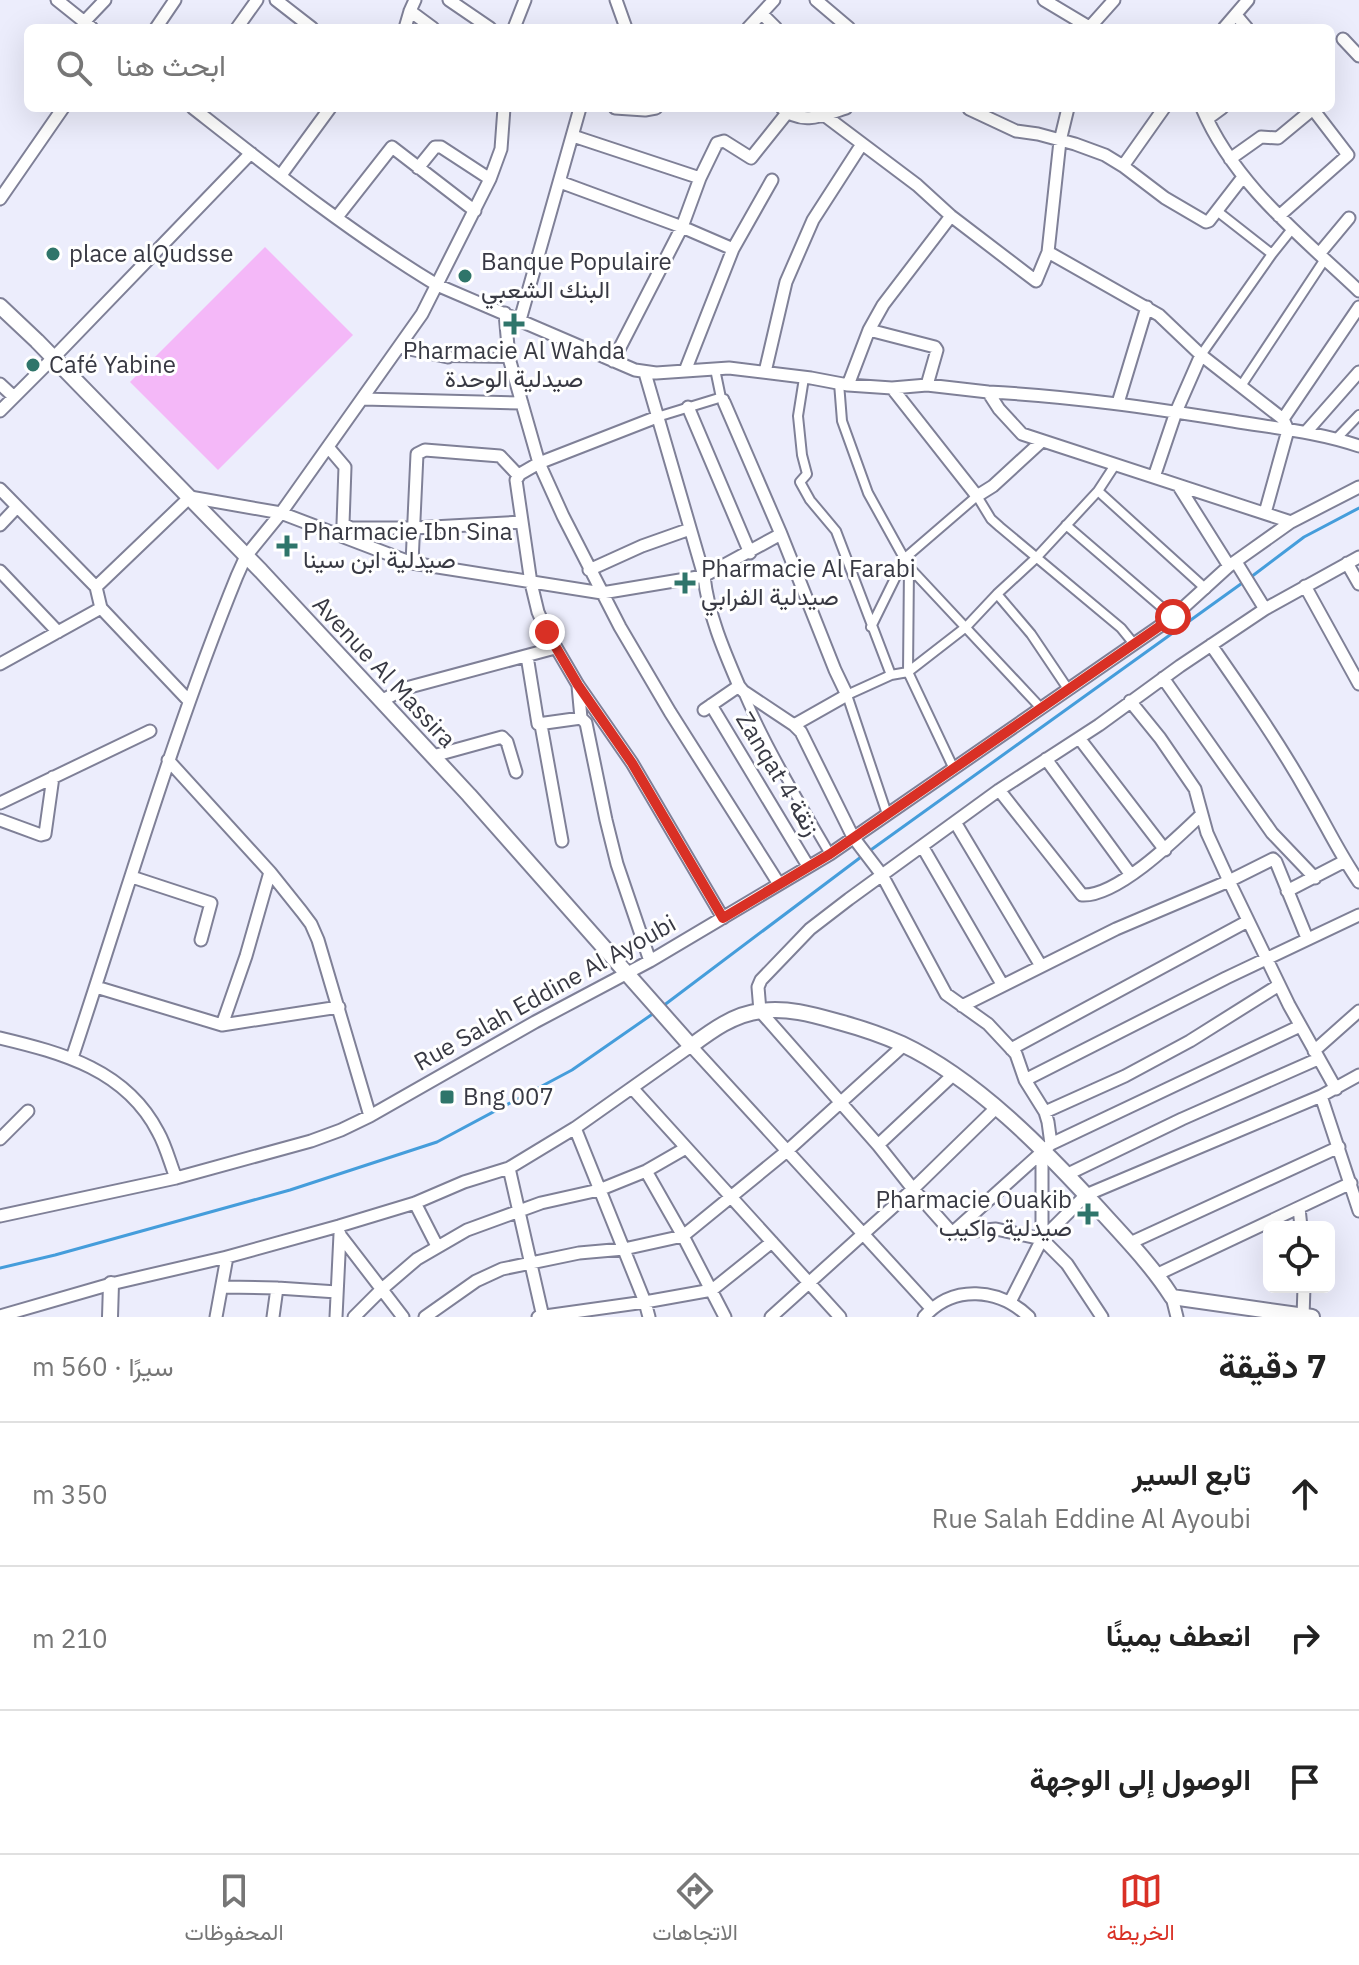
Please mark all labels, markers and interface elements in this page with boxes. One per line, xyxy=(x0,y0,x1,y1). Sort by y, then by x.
search box xyxy=(24,24,1335,112)
text: ابحث هنا xyxy=(116,45,226,84)
icon: search xyxy=(52,46,96,90)
place label: place alQudsse xyxy=(69,237,233,269)
marker: place alQudsse xyxy=(44,245,62,263)
place label: Banque Populaire البنك الشعبي xyxy=(481,245,672,309)
marker: Banque Populaire البنك الشعبي xyxy=(456,267,474,285)
marker: Pharmacie Al Wahda صيدلية الوحدة xyxy=(505,315,523,333)
place label: Pharmacie Al Wahda صيدلية الوحدة xyxy=(403,334,625,394)
place label: Café Yabine xyxy=(49,348,176,380)
marker: Café Yabine xyxy=(24,356,42,374)
place label: Pharmacie Ibn Sina صيدلية ابن سينا xyxy=(303,515,513,575)
marker: Pharmacie Ibn Sina صيدلية ابن سينا xyxy=(278,537,296,555)
place label: Pharmacie Al Farabi صيدلية الفرابي xyxy=(701,552,916,616)
marker: Pharmacie Al Farabi صيدلية الفرابي xyxy=(676,574,694,592)
street label: Avenue Al Massira xyxy=(306,589,464,754)
route start xyxy=(1155,599,1191,635)
route end xyxy=(529,614,565,650)
street label: Zanqat 4 زنقة xyxy=(729,706,828,841)
street label: Rue Salah Eddine Al Ayoubi xyxy=(408,907,681,1078)
place label: Bng 007 xyxy=(463,1080,554,1112)
marker: Bng 007 xyxy=(438,1088,456,1106)
place label: Pharmacie Ouakib صيدلية واكيب xyxy=(876,1183,1072,1243)
marker: Pharmacie Ouakib صيدلية واكيب xyxy=(1079,1205,1097,1223)
map controls xyxy=(1263,1221,1335,1293)
button: locate xyxy=(1263,1221,1335,1293)
text: 7 دقيقة xyxy=(1218,1343,1327,1387)
text: سيرًا · 560 m xyxy=(32,1349,174,1383)
text: تابع السير xyxy=(1132,1454,1251,1493)
icon: ahead xyxy=(1283,1472,1327,1516)
text: 350 m xyxy=(32,1477,108,1511)
text: Rue Salah Eddine Al Ayoubi xyxy=(932,1501,1251,1535)
text: انعطف يمينًا xyxy=(1106,1615,1251,1654)
icon: right xyxy=(1283,1616,1327,1660)
text: 210 m xyxy=(32,1621,108,1655)
text: الوصول إلى الوجهة xyxy=(1029,1759,1251,1798)
icon: arrive xyxy=(1283,1760,1327,1804)
tab: المحفوظات xyxy=(184,1869,284,1952)
tab: الاتجاهات xyxy=(652,1869,738,1952)
tab: الخريطة xyxy=(1107,1869,1175,1952)

